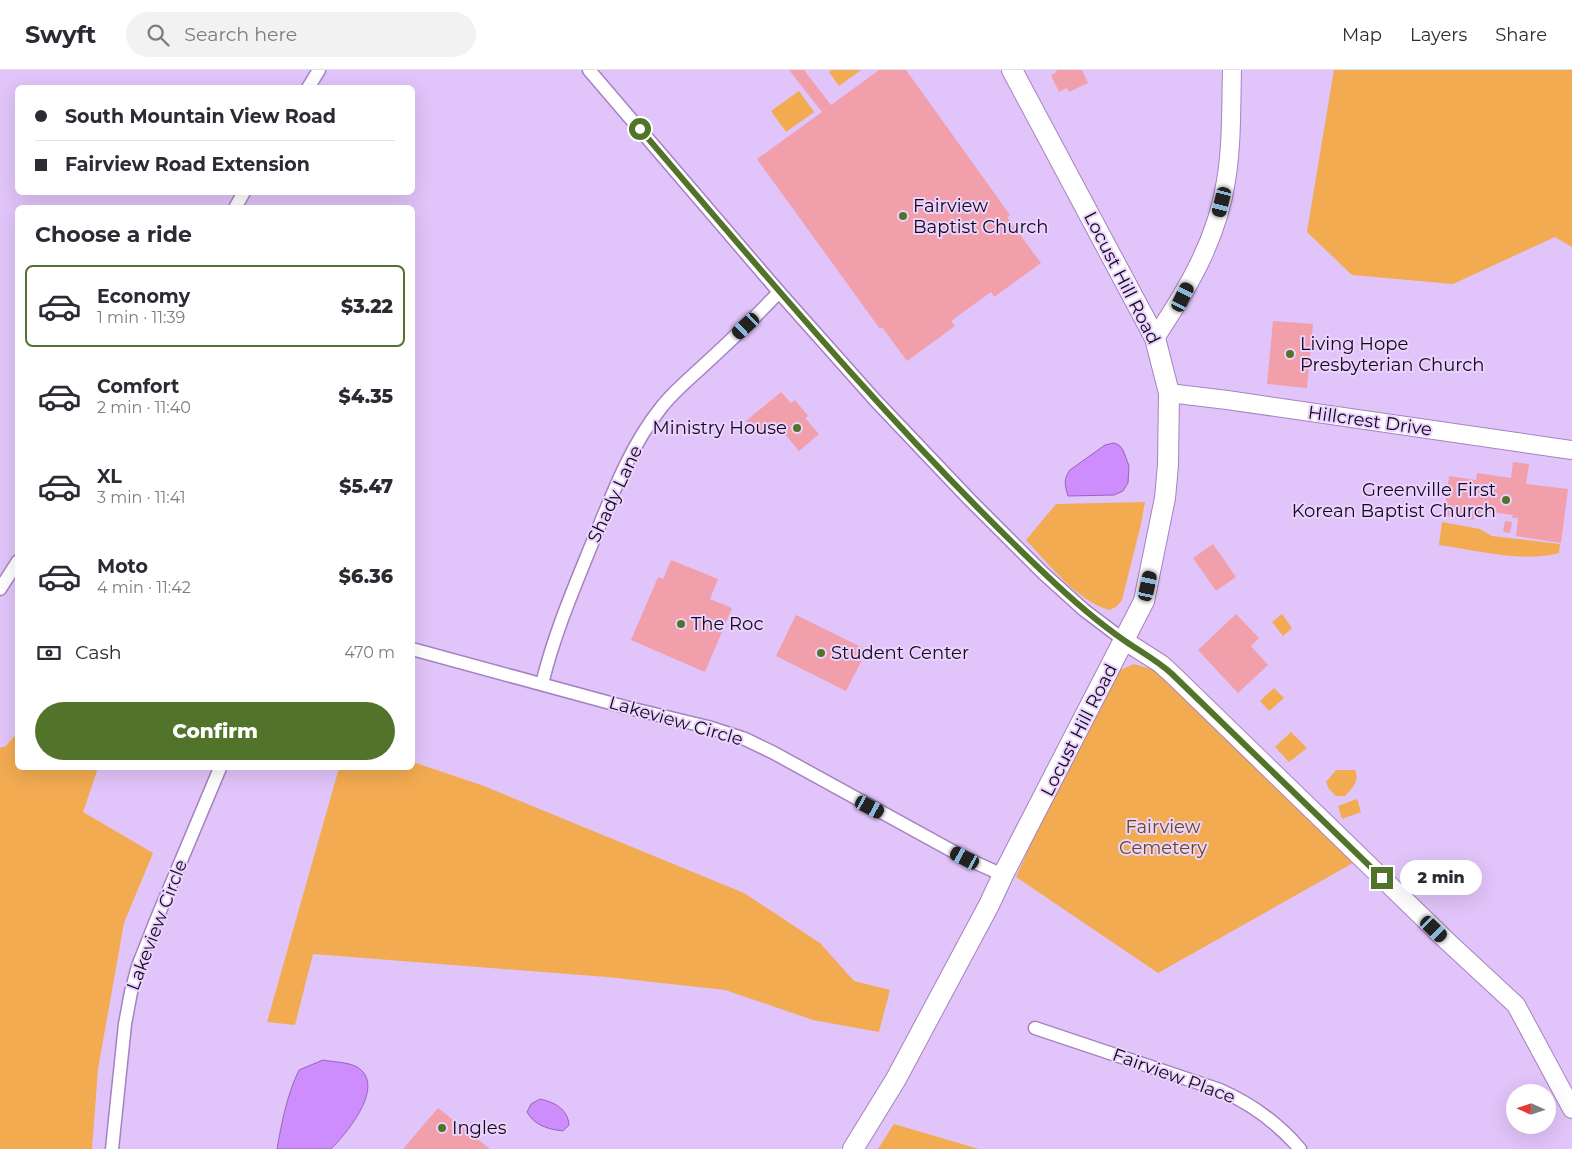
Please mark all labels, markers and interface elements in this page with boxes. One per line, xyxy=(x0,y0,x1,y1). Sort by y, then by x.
search box xyxy=(126,12,476,57)
text: Swyft xyxy=(25,20,96,49)
icon: search xyxy=(144,21,172,49)
text: Search here xyxy=(184,23,297,46)
text: Map xyxy=(1342,24,1382,46)
text: Layers xyxy=(1410,24,1467,46)
text: Share xyxy=(1495,24,1547,46)
text: South Mountain View Road xyxy=(65,105,336,128)
route start xyxy=(629,118,651,140)
text: Fairview Road Extension xyxy=(65,153,310,176)
car xyxy=(1211,186,1232,218)
place label: Fairview Baptist Church xyxy=(913,195,1049,238)
street label: Locust Hill Road xyxy=(1079,208,1165,348)
marker: Fairview Baptist Church xyxy=(897,210,909,222)
text: Choose a ride xyxy=(35,221,192,248)
car xyxy=(1169,280,1196,314)
icon: car xyxy=(37,284,82,329)
text: Economy xyxy=(97,285,190,308)
text: $3.22 xyxy=(341,295,393,318)
text: 1 min · 11:39 xyxy=(97,308,185,327)
car xyxy=(729,310,762,342)
place label: Living Hope Presbyterian Church xyxy=(1300,333,1484,376)
marker: Living Hope Presbyterian Church xyxy=(1284,348,1296,360)
icon: car xyxy=(37,374,82,419)
text: Comfort xyxy=(97,375,179,398)
text: $4.35 xyxy=(338,385,393,408)
text: 2 min · 11:40 xyxy=(97,398,191,417)
street label: Hillcrest Drive xyxy=(1307,401,1434,441)
place label: Ministry House xyxy=(653,417,787,439)
marker: Ministry House xyxy=(791,422,803,434)
street label: Shady Lane xyxy=(583,442,647,546)
icon: car xyxy=(37,464,82,509)
text: XL xyxy=(97,465,122,488)
text: $5.47 xyxy=(339,475,393,498)
place label: Greenville First Korean Baptist Church xyxy=(1292,479,1496,522)
text: 3 min · 11:41 xyxy=(97,488,186,507)
marker: Greenville First Korean Baptist Church xyxy=(1500,494,1512,506)
icon: car xyxy=(37,554,82,599)
text: Moto xyxy=(97,555,148,578)
text: $6.36 xyxy=(339,565,393,588)
car xyxy=(1137,570,1158,602)
text: 4 min · 11:42 xyxy=(97,578,191,597)
place label: The Roc xyxy=(691,613,764,635)
marker: The Roc xyxy=(675,618,687,630)
icon: cash xyxy=(35,639,63,667)
text: Cash xyxy=(75,641,122,664)
place label: Student Center xyxy=(831,642,969,664)
text: 470 m xyxy=(344,643,395,662)
marker: Student Center xyxy=(815,647,827,659)
street label: Locust Hill Road xyxy=(1036,660,1122,800)
street label: Lakeview Circle xyxy=(606,691,746,751)
button: Confirm xyxy=(35,702,395,760)
car xyxy=(853,793,886,821)
park label: Fairview Cemetery xyxy=(1119,816,1207,859)
car xyxy=(948,844,981,872)
street label: Lakeview Circle xyxy=(122,856,192,994)
callout: 2 min xyxy=(1400,860,1482,896)
route end xyxy=(1371,867,1393,889)
text: 2 min xyxy=(1417,868,1465,887)
car xyxy=(1418,913,1450,945)
street label: Fairview Place xyxy=(1110,1044,1239,1108)
north arrow xyxy=(1506,1084,1556,1134)
map controls xyxy=(1506,1084,1556,1134)
place label: Ingles xyxy=(452,1117,507,1139)
marker: Ingles xyxy=(436,1122,448,1134)

